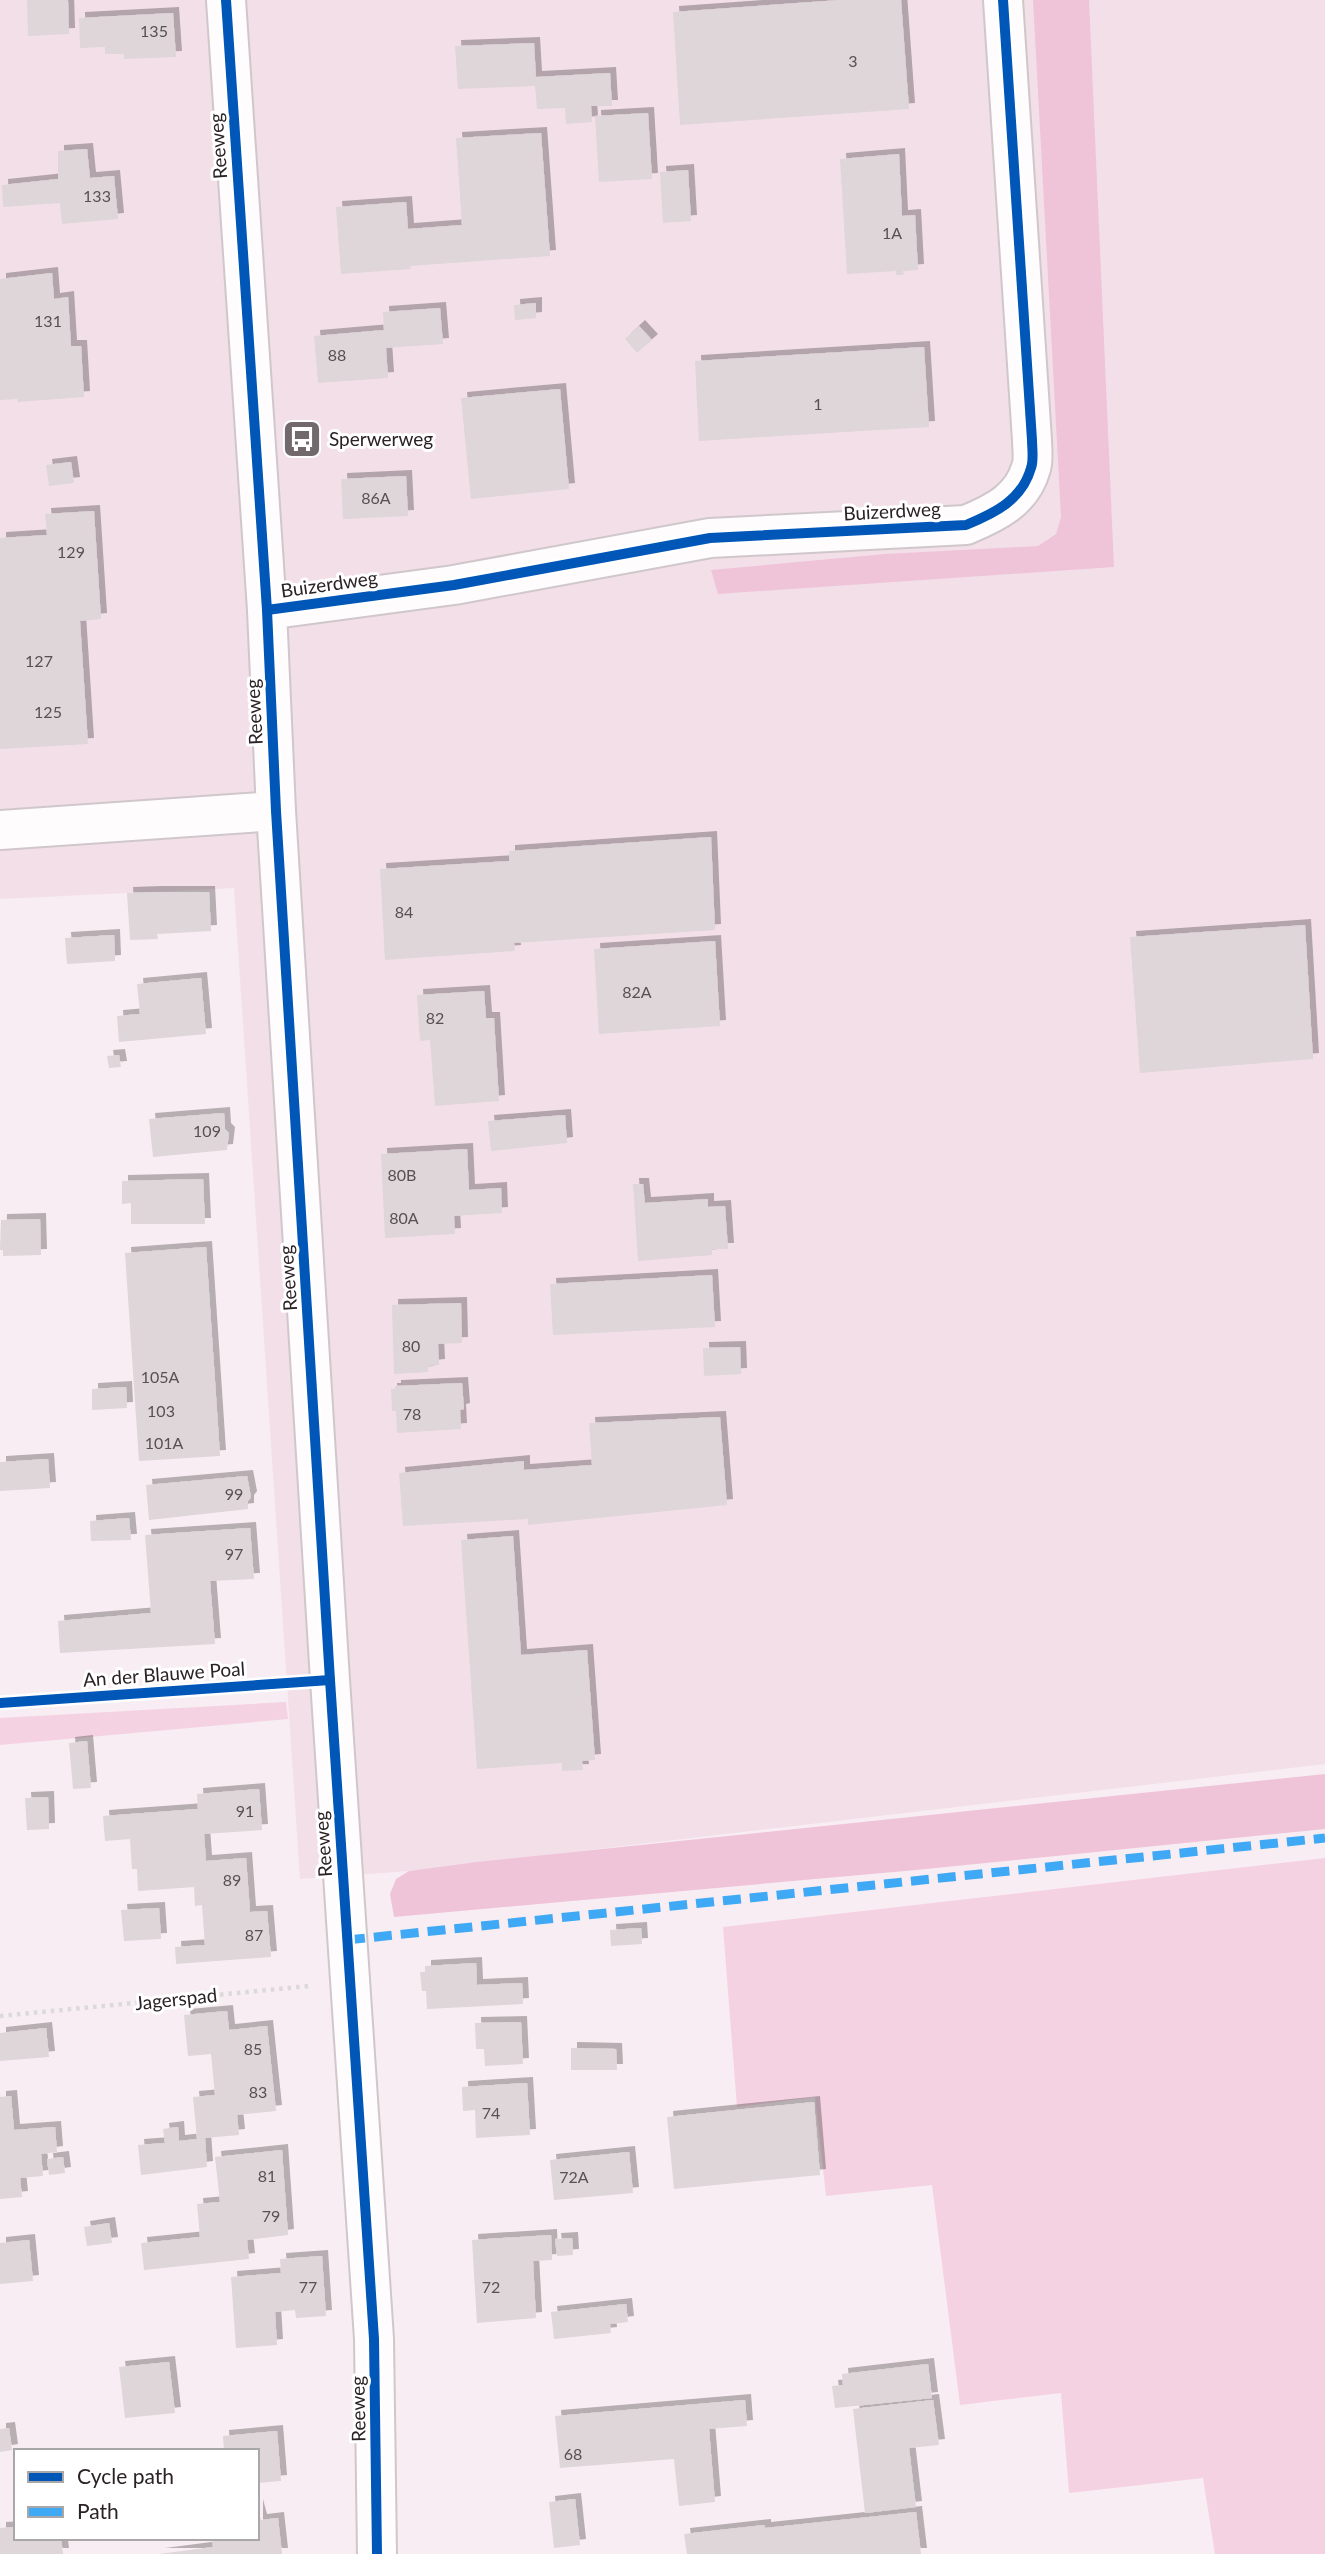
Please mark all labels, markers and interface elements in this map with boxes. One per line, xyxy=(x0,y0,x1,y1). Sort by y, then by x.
house number: 135 xyxy=(140,21,168,40)
house number: 3 xyxy=(848,51,858,70)
street label: Reeweg xyxy=(204,112,231,180)
house number: 133 xyxy=(83,186,111,205)
house number: 1A xyxy=(882,223,902,242)
house number: 131 xyxy=(34,311,62,330)
house number: 88 xyxy=(328,345,346,364)
house number: 1 xyxy=(813,394,823,413)
bus stop icon: Sperwerweg xyxy=(281,418,323,460)
place label: Sperwerweg xyxy=(329,427,433,450)
house number: 86A xyxy=(361,488,391,507)
street label: Buizerdweg xyxy=(843,496,941,525)
house number: 129 xyxy=(57,542,85,561)
street label: Buizerdweg xyxy=(279,565,379,602)
house number: 127 xyxy=(25,651,53,670)
street label: Reeweg xyxy=(240,678,267,746)
house number: 125 xyxy=(34,702,62,721)
house number: 84 xyxy=(395,902,413,921)
house number: 82A xyxy=(622,982,652,1001)
house number: 82 xyxy=(426,1008,444,1027)
house number: 109 xyxy=(193,1121,221,1140)
house number: 80B xyxy=(388,1165,416,1184)
house number: 80A xyxy=(389,1208,419,1227)
street label: Reeweg xyxy=(274,1244,301,1312)
house number: 80 xyxy=(402,1336,420,1355)
house number: 105A xyxy=(141,1367,180,1386)
house number: 103 xyxy=(147,1401,175,1420)
house number: 78 xyxy=(403,1404,421,1423)
house number: 101A xyxy=(145,1433,184,1452)
house number: 99 xyxy=(225,1484,243,1503)
house number: 97 xyxy=(225,1544,243,1563)
street label: An der Blauwe Poal xyxy=(82,1656,246,1691)
house number: 91 xyxy=(236,1801,254,1820)
street label: Reeweg xyxy=(309,1810,336,1878)
house number: 89 xyxy=(223,1870,241,1889)
house number: 87 xyxy=(245,1925,263,1944)
street label: Jagerspad xyxy=(134,1983,218,2014)
house number: 85 xyxy=(244,2039,262,2058)
house number: 83 xyxy=(249,2082,267,2101)
house number: 74 xyxy=(482,2103,500,2122)
house number: 81 xyxy=(258,2166,276,2185)
house number: 72A xyxy=(559,2167,589,2186)
house number: 79 xyxy=(262,2206,280,2225)
house number: 77 xyxy=(299,2277,317,2296)
house number: 72 xyxy=(482,2277,500,2296)
street label: Reeweg xyxy=(345,2376,370,2442)
house number: 68 xyxy=(564,2444,582,2463)
legend xyxy=(14,2449,259,2540)
text: Cycle path xyxy=(77,2463,174,2488)
text: Path xyxy=(77,2498,119,2523)

